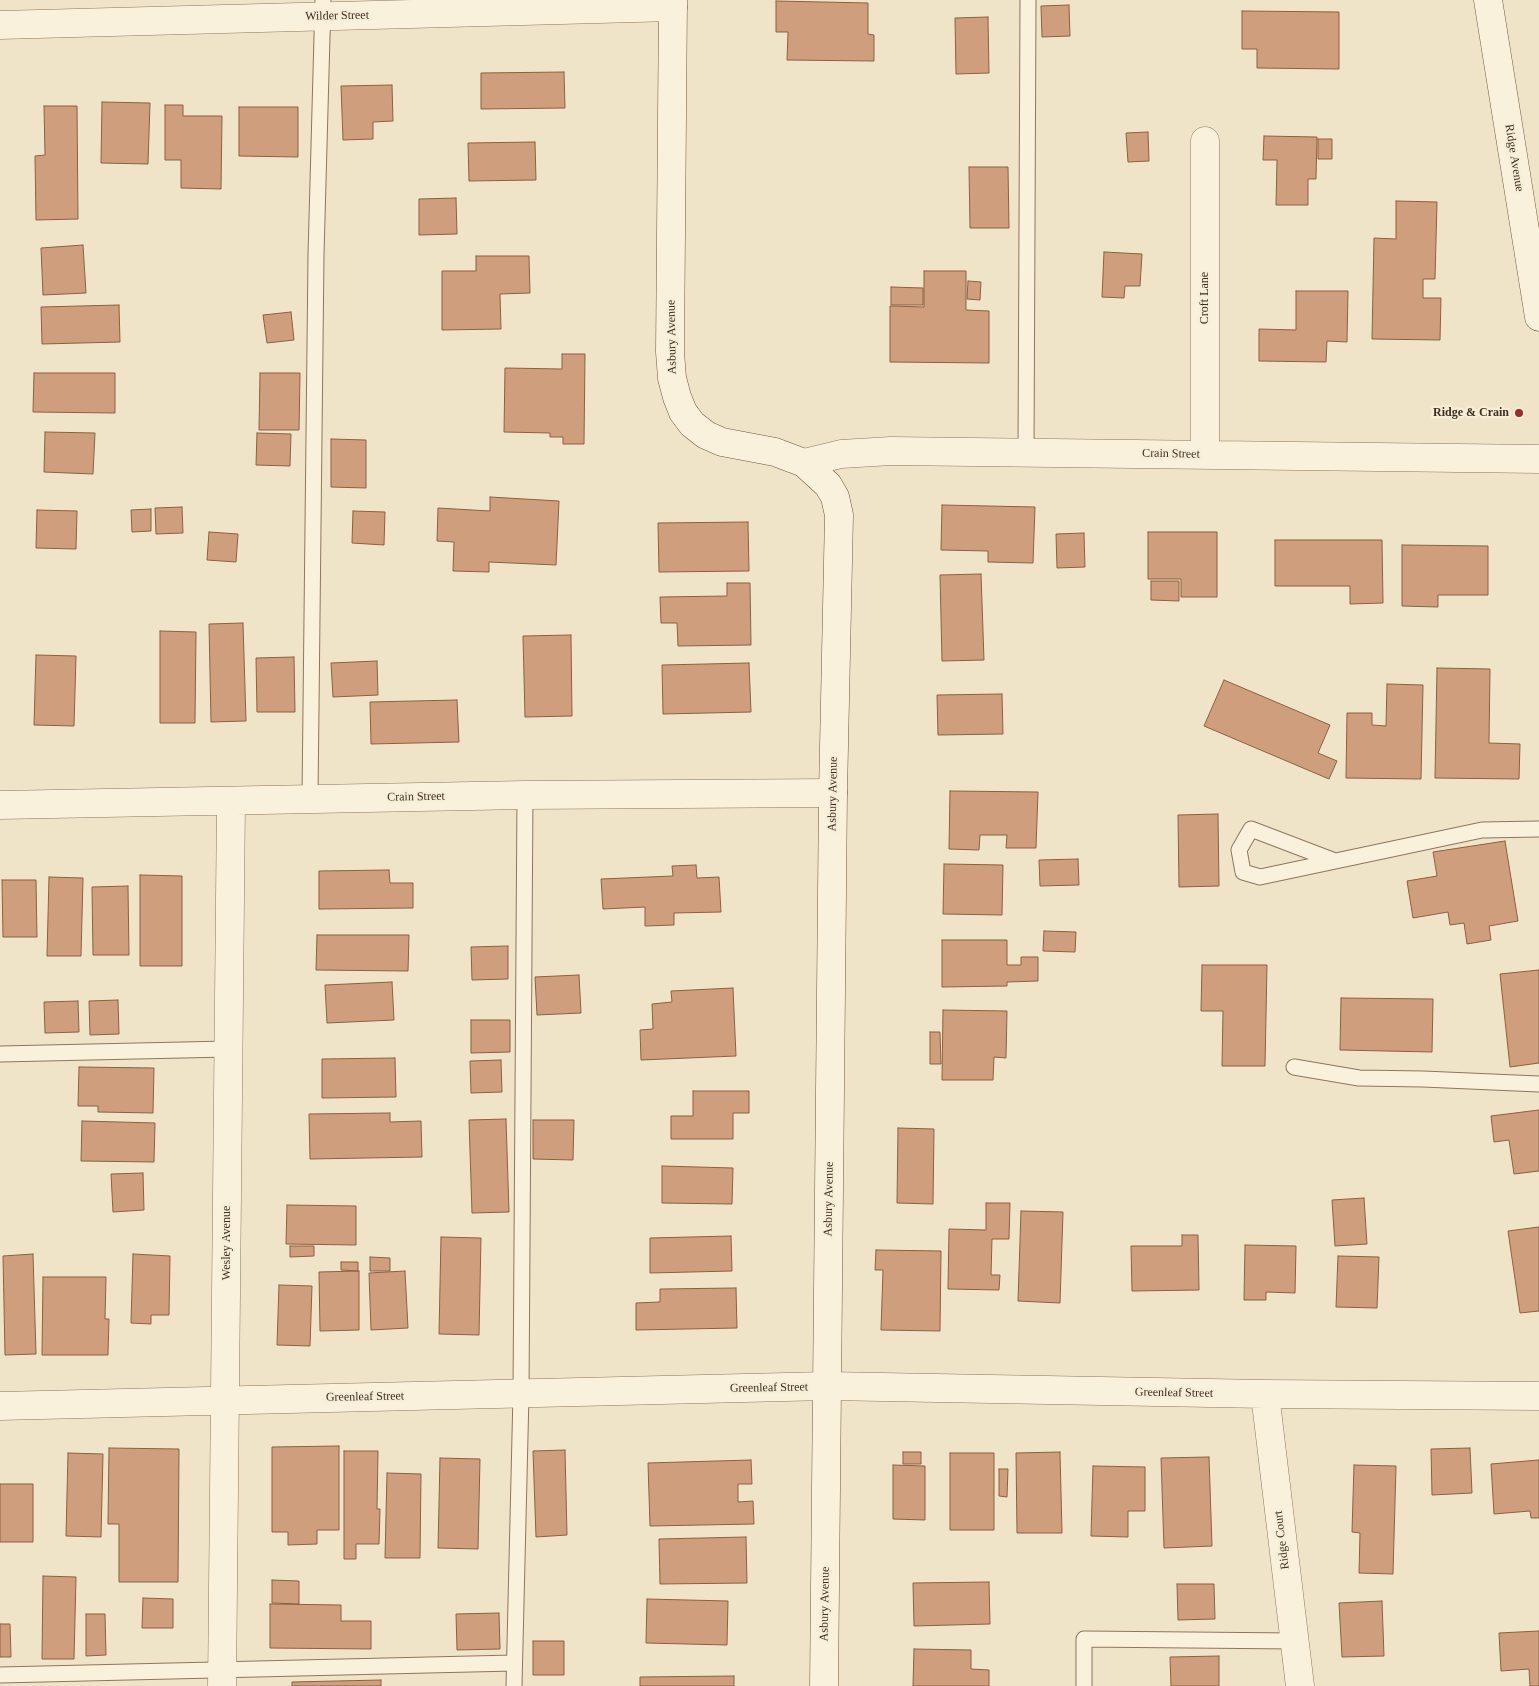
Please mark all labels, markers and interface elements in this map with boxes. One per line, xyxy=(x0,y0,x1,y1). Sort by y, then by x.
street label: Wilder Street xyxy=(305,8,369,24)
street label: Ridge Avenue xyxy=(1502,123,1526,193)
street label: Croft Lane xyxy=(1198,272,1212,324)
street label: Asbury Avenue xyxy=(664,300,680,374)
place label: Ridge & Crain xyxy=(1433,406,1509,420)
marker: Ridge & Crain xyxy=(1513,407,1525,419)
street label: Crain Street xyxy=(1142,446,1200,462)
street label: Asbury Avenue xyxy=(825,757,841,831)
street label: Crain Street xyxy=(387,789,445,805)
street label: Asbury Avenue xyxy=(821,1162,837,1236)
street label: Wesley Avenue xyxy=(220,1206,234,1280)
street label: Greenleaf Street xyxy=(730,1380,808,1396)
street label: Greenleaf Street xyxy=(1135,1385,1213,1401)
street label: Greenleaf Street xyxy=(326,1389,404,1405)
street label: Ridge Court xyxy=(1271,1510,1293,1570)
street label: Asbury Avenue xyxy=(817,1567,833,1641)

